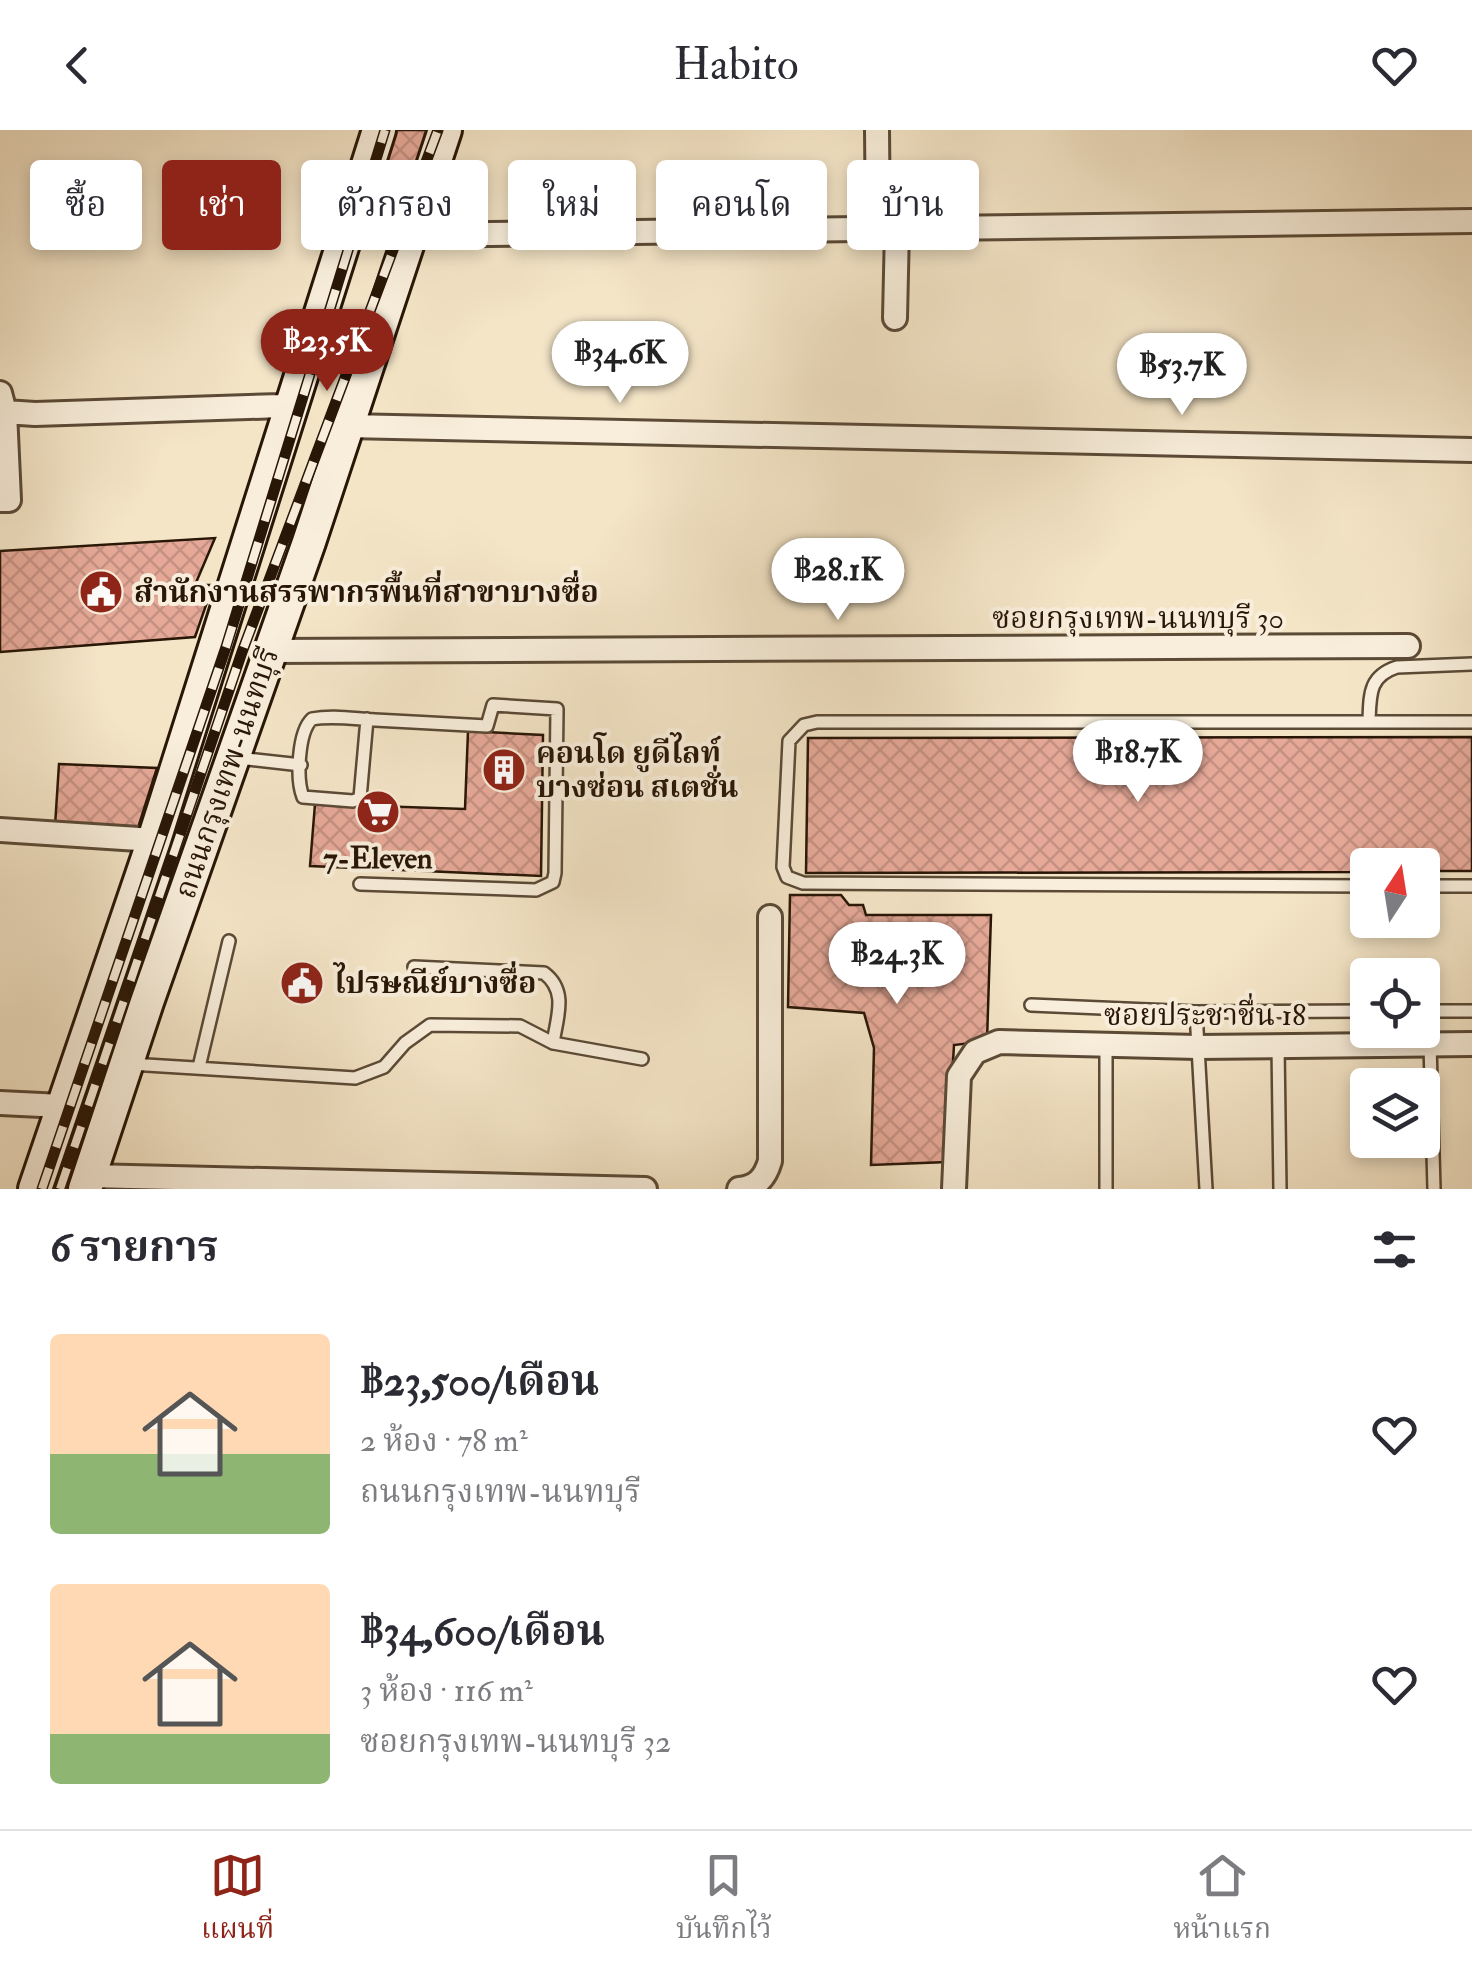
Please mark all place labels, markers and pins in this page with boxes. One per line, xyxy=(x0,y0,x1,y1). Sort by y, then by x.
pin: ฿23.5K xyxy=(246,309,408,394)
pin: ฿34.6K xyxy=(539,321,701,406)
pin: ฿53.7K xyxy=(1101,333,1263,418)
pin: ฿28.1K xyxy=(757,538,919,623)
public building icon: สำนักงานสรรพากรพื้นที่สาขาบางซื่อ xyxy=(78,569,124,615)
place label: สำนักงานสรรพากรพื้นที่สาขาบางซื่อ xyxy=(134,570,599,611)
pin: ฿18.7K xyxy=(1057,720,1219,805)
place label: คอนโด ยูดีไลท์ บางซ่อน สเตชั่น xyxy=(536,732,738,806)
building icon: คอนโด ยูดีไลท์ บางซ่อน สเตชั่น xyxy=(481,747,527,793)
supermarket icon: 7-Eleven xyxy=(355,789,401,835)
place label: 7-Eleven xyxy=(324,840,433,877)
pin: ฿24.3K xyxy=(816,922,978,1007)
public building icon: ไปรษณีย์บางซื่อ xyxy=(279,960,325,1006)
place label: ไปรษณีย์บางซื่อ xyxy=(332,961,536,1002)

